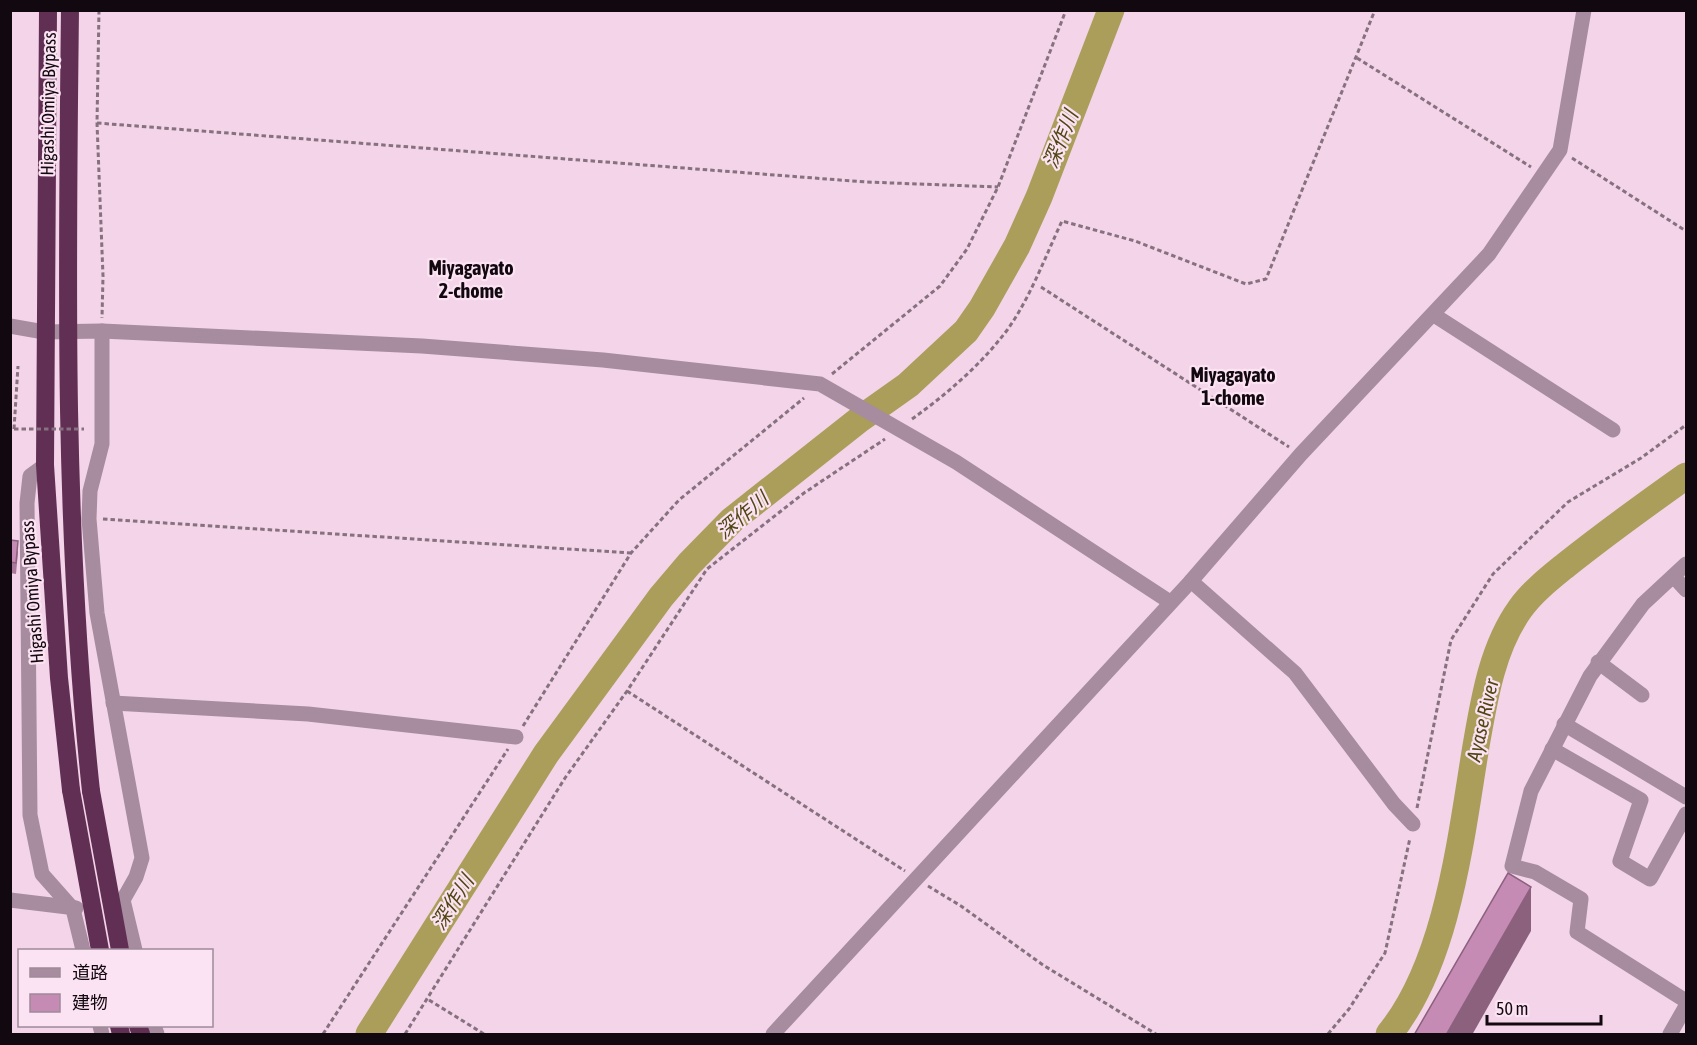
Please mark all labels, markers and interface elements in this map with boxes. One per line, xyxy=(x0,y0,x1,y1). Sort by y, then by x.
street label: Higashi Omiya Bypass xyxy=(36,32,60,176)
water label: 深作川 xyxy=(1038,105,1083,171)
district label: Miyagayato 2-chome xyxy=(428,256,514,302)
district label: Miyagayato 1-chome xyxy=(1190,363,1276,409)
water label: 深作川 xyxy=(712,486,774,543)
street label: Higashi Omiya Bypass xyxy=(17,520,47,664)
water label: Ayase River xyxy=(1461,676,1503,764)
water label: 深作川 xyxy=(426,869,479,934)
legend xyxy=(18,949,213,1027)
text: 道路 xyxy=(72,962,108,983)
scale bar xyxy=(1487,988,1601,1026)
text: 建物 xyxy=(72,992,108,1013)
text: 50 m xyxy=(1496,998,1528,1019)

